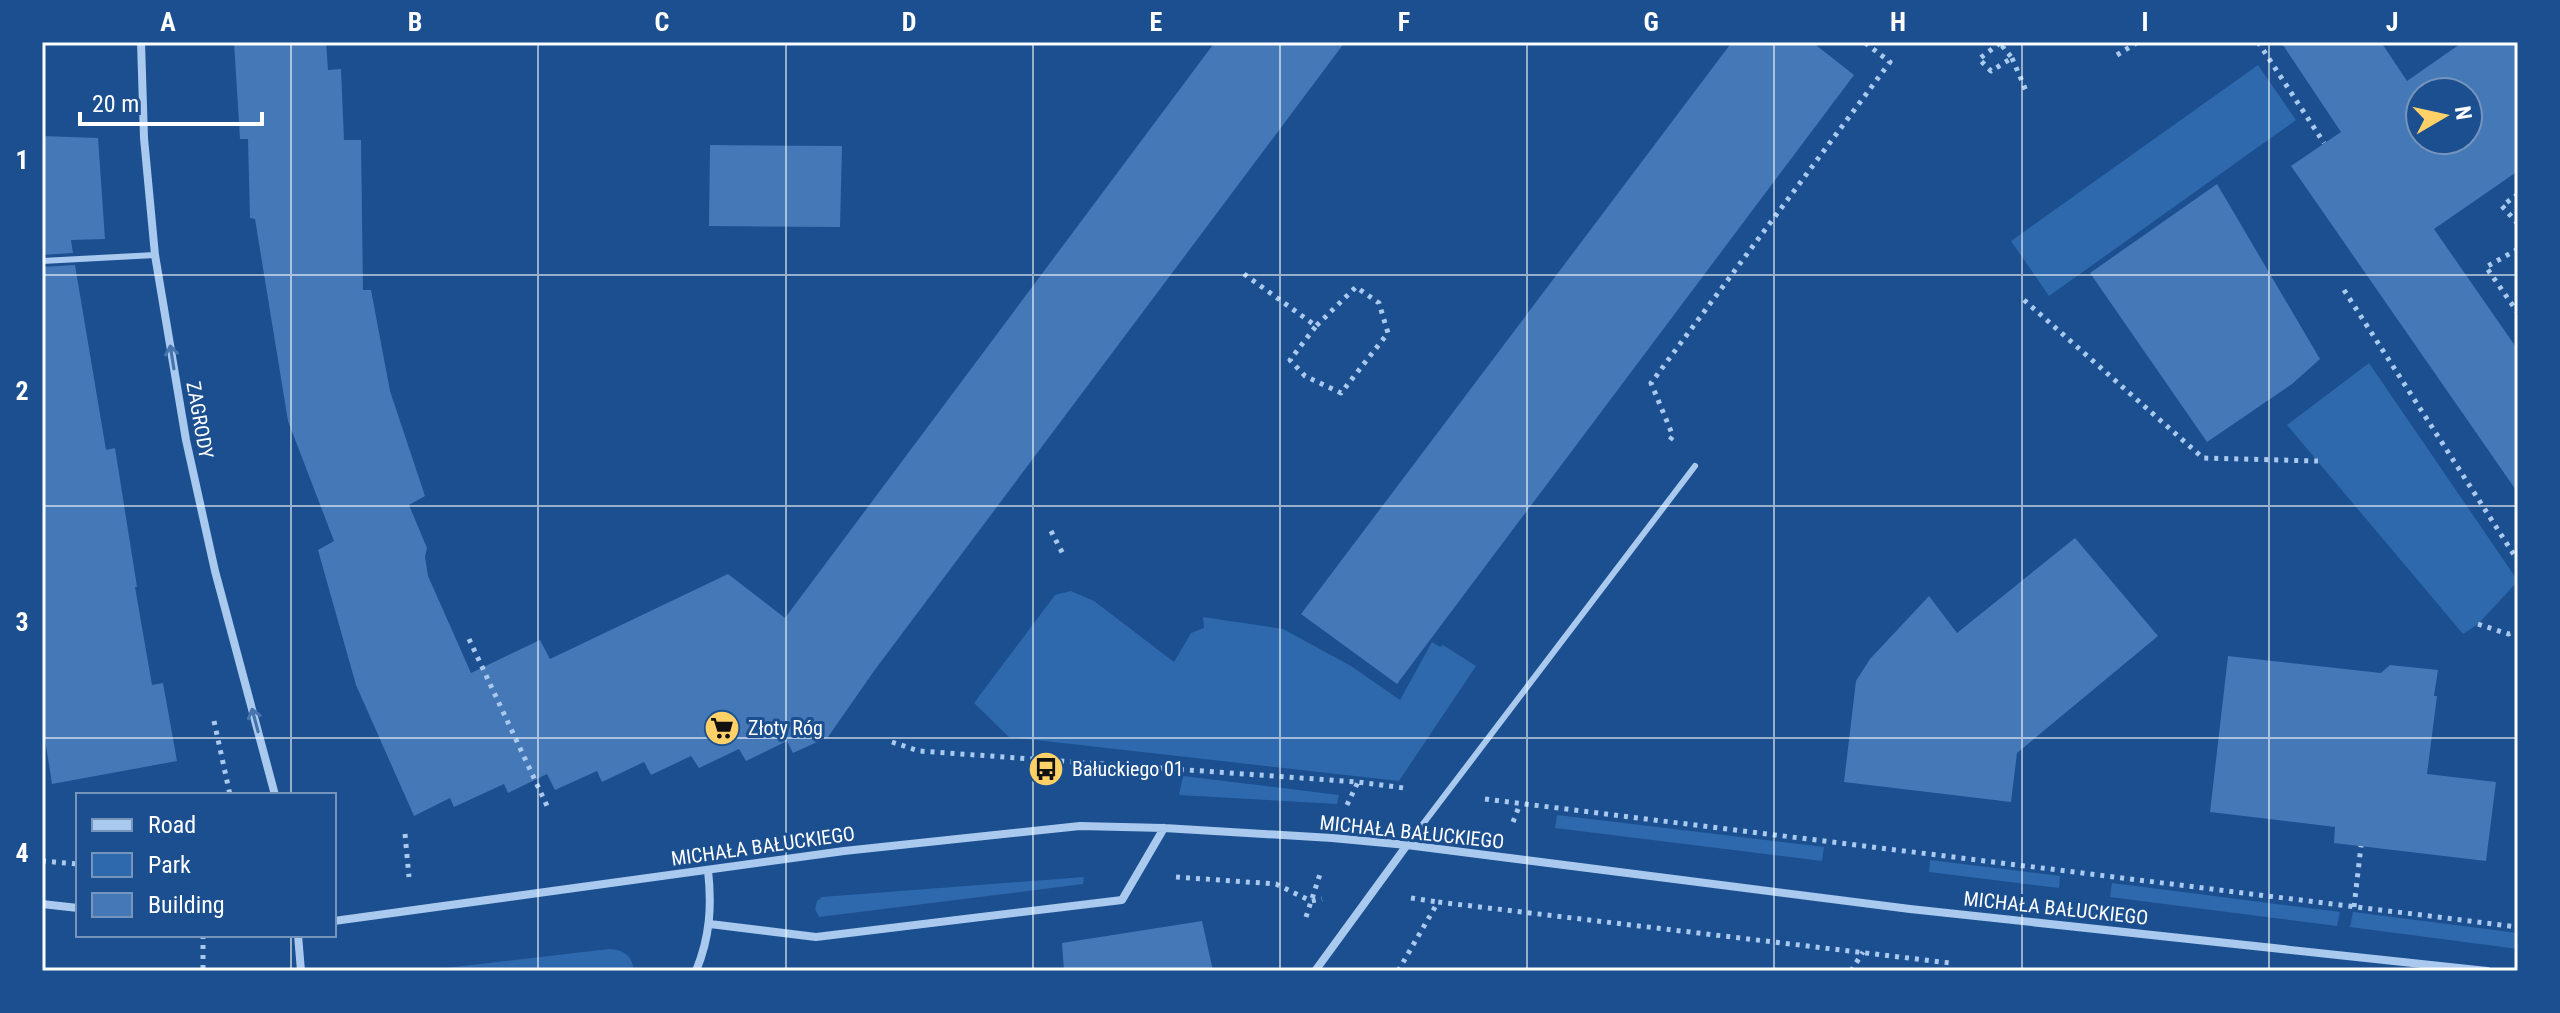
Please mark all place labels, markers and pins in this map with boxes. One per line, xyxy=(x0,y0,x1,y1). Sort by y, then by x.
supermarket icon: Złoty Róg xyxy=(703,709,741,747)
place label: Złoty Róg xyxy=(748,716,823,740)
bus stop icon: Bałuckiego 01 xyxy=(1027,750,1065,788)
place label: Bałuckiego 01 xyxy=(1072,757,1184,781)

